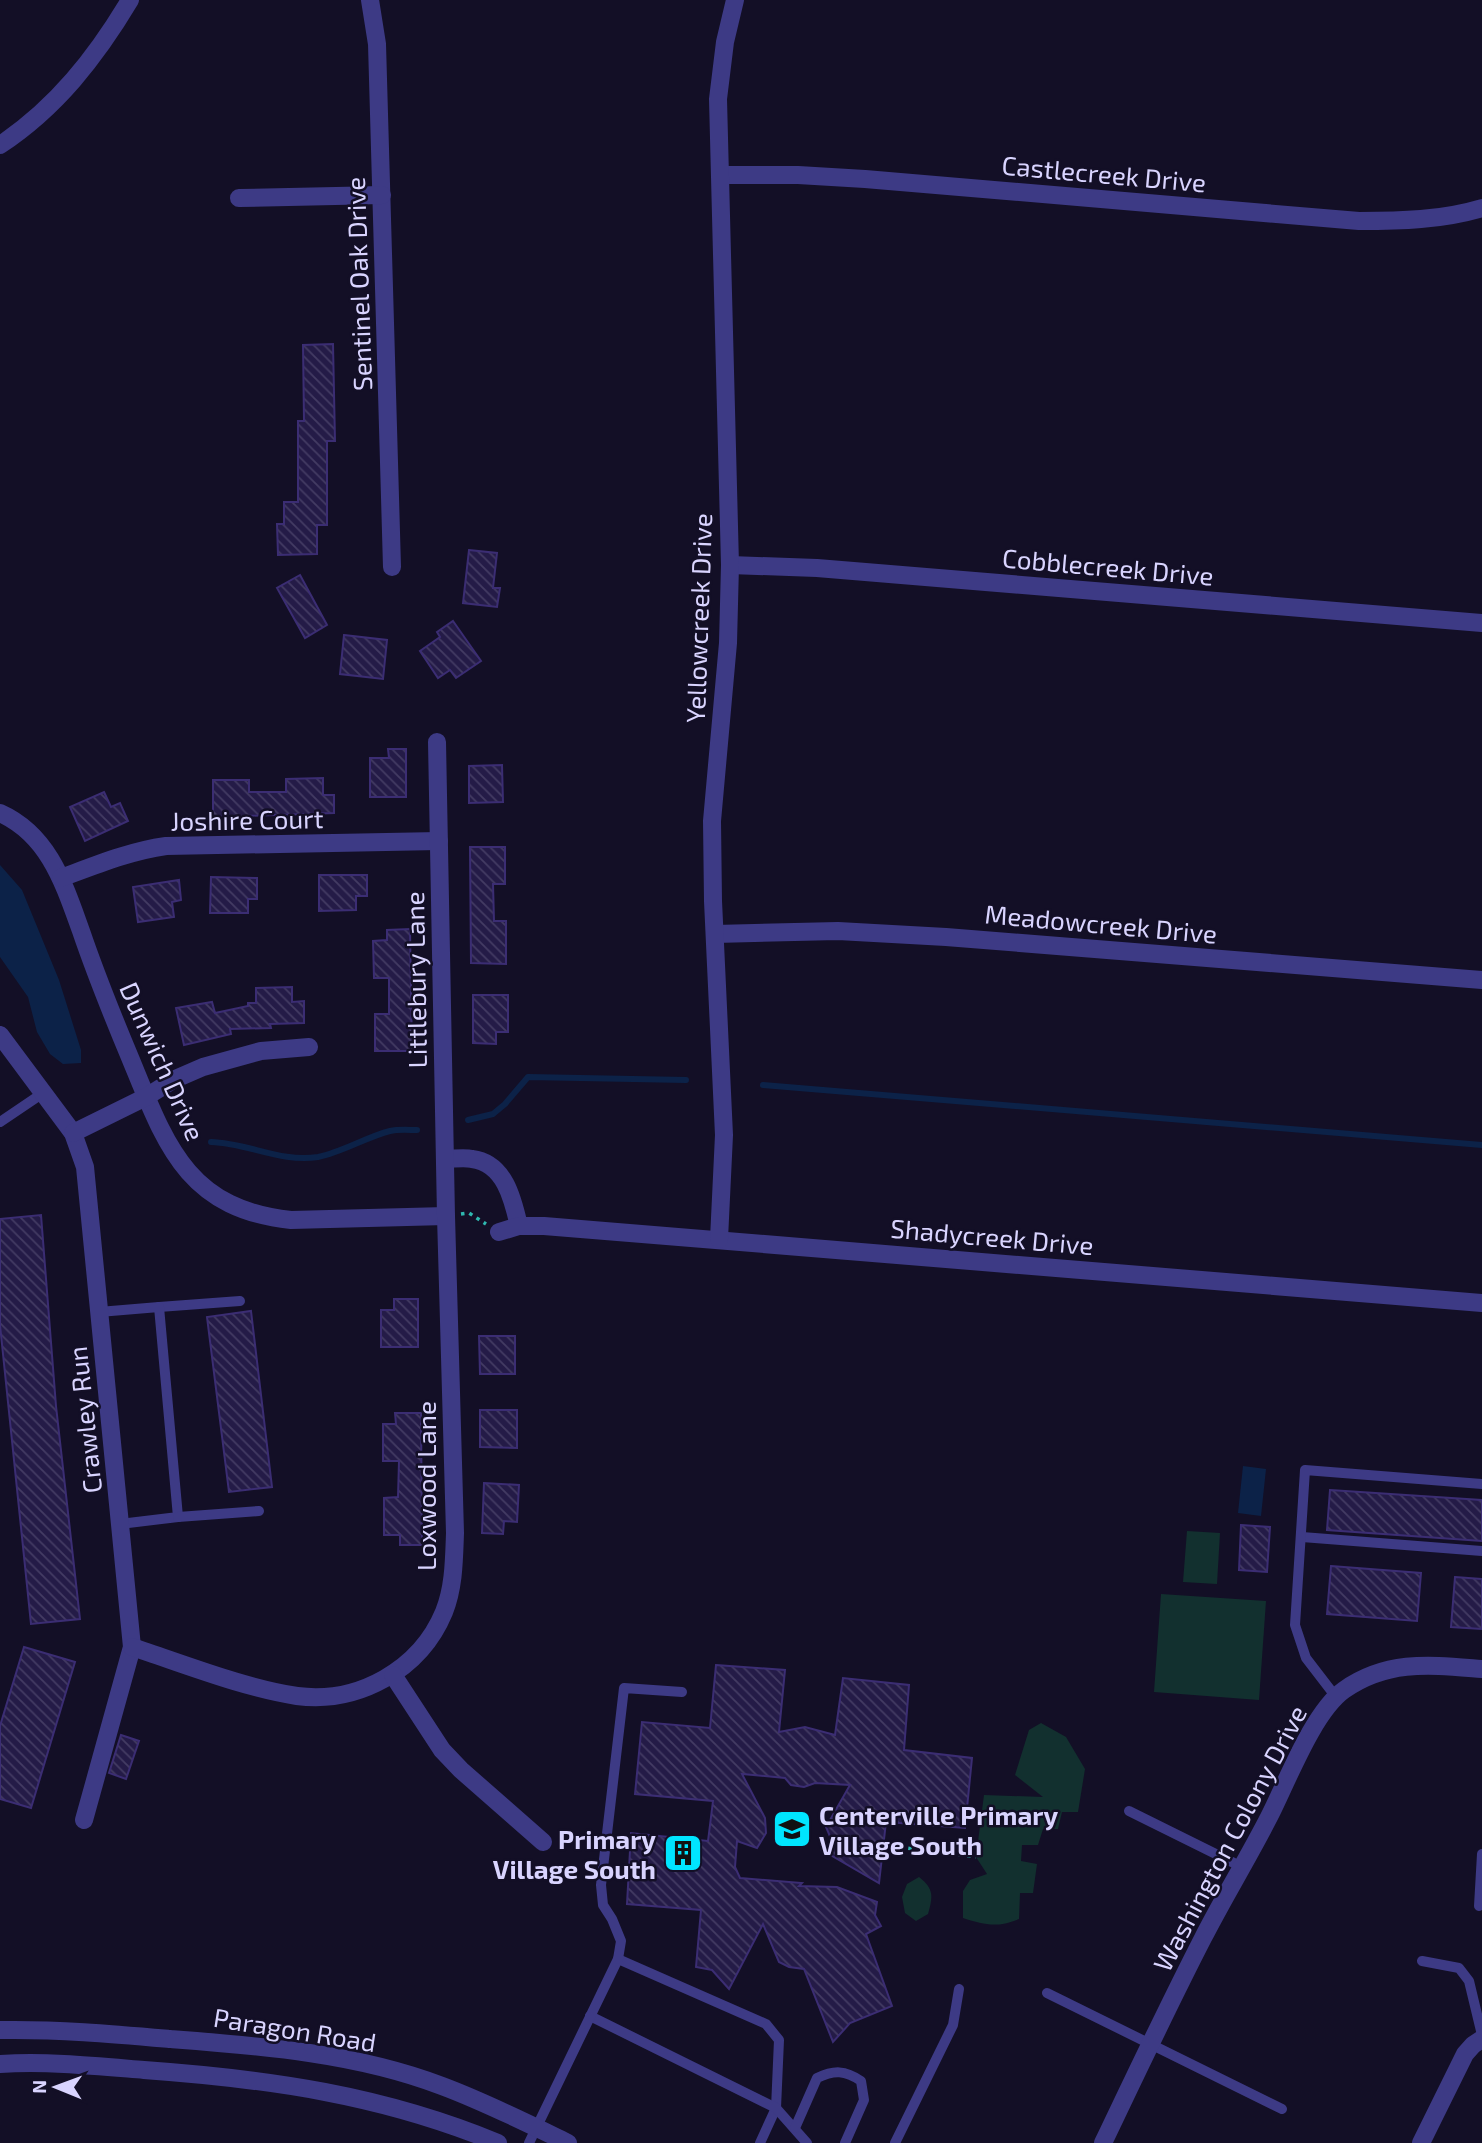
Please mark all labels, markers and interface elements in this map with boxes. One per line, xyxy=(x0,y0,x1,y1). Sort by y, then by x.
street label: Castlecreek Drive xyxy=(1000,149,1208,197)
street label: Sentinel Oak Drive xyxy=(339,176,377,392)
street label: Yellowcreek Drive xyxy=(679,513,717,723)
street label: Cobblecreek Drive xyxy=(1001,541,1215,591)
street label: Joshire Court xyxy=(170,802,324,836)
street label: Littlebury Lane xyxy=(398,891,432,1069)
street label: Meadowcreek Drive xyxy=(983,897,1219,949)
street label: Dunwich Drive xyxy=(114,977,212,1145)
street label: Shadycreek Drive xyxy=(889,1212,1095,1260)
street label: Crawley Run xyxy=(61,1345,107,1495)
street label: Loxwood Lane xyxy=(410,1401,441,1571)
street label: Washington Colony Drive xyxy=(1146,1700,1312,1976)
place label: Centerville Primary Village South xyxy=(819,1799,1058,1860)
school or university icon: Centerville Primary Village South xyxy=(771,1808,813,1850)
place label: Primary Village South xyxy=(493,1823,656,1884)
building icon: Primary Village South xyxy=(662,1832,704,1874)
street label: Paragon Road xyxy=(211,2001,379,2057)
north arrow xyxy=(21,2052,91,2122)
text: N xyxy=(27,2080,50,2094)

